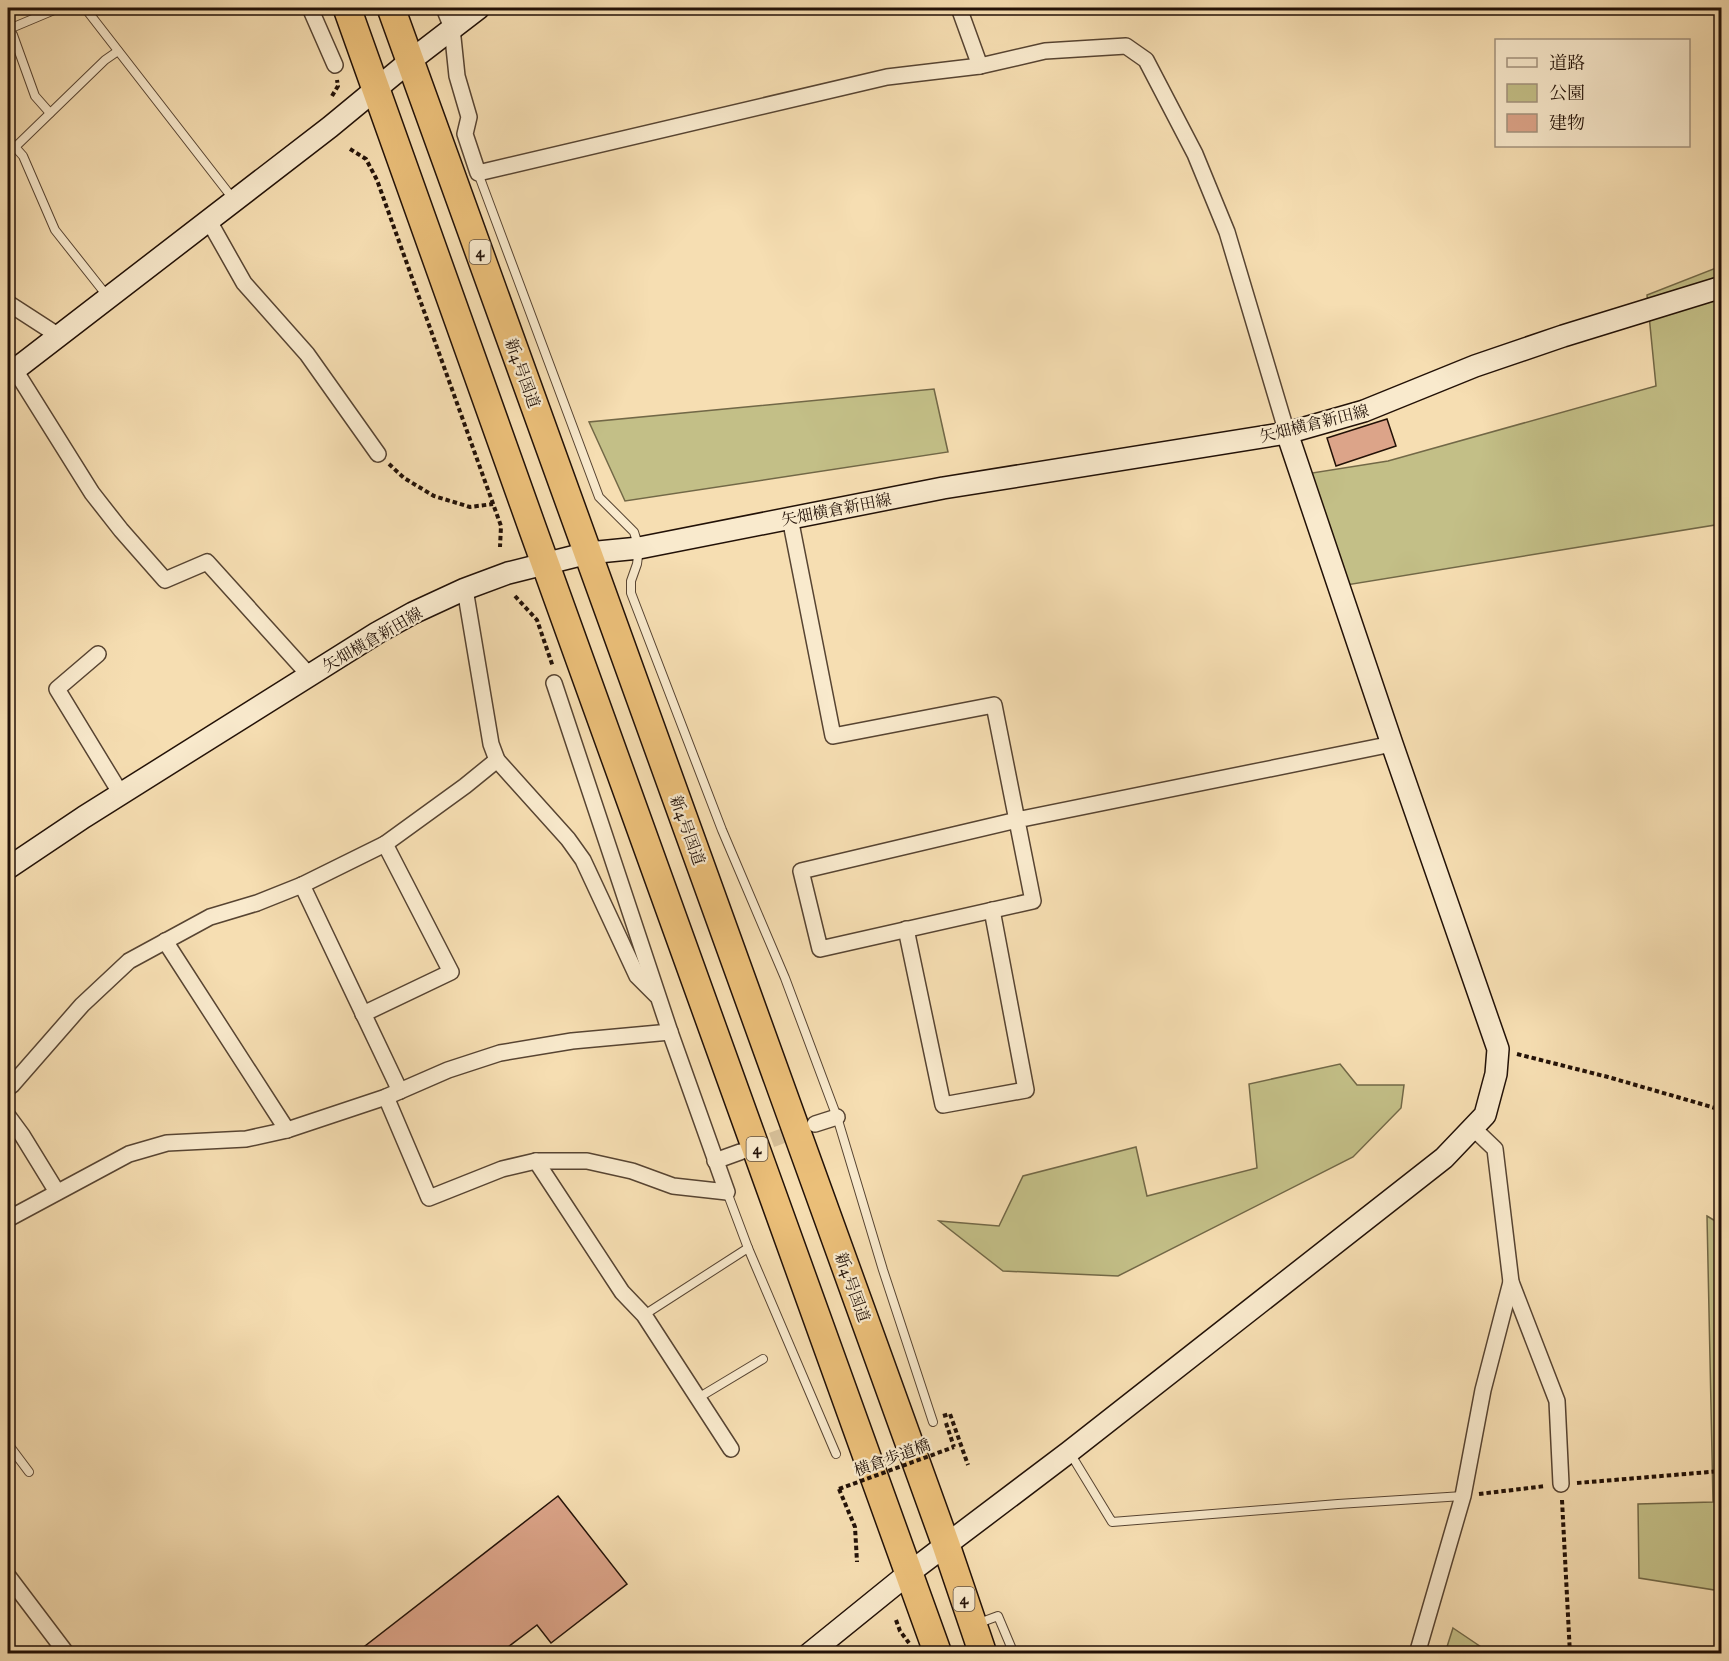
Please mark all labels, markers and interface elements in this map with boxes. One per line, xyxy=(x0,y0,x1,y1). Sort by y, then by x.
legend xyxy=(1495,39,1690,147)
text: 道路 xyxy=(1549,52,1585,74)
text: 公園 xyxy=(1549,82,1585,104)
text: 建物 xyxy=(1549,112,1585,134)
road number: 4 xyxy=(470,240,490,264)
street label: 新4号国道 xyxy=(501,336,544,411)
street label: 矢畑横倉新田線 xyxy=(1257,401,1371,446)
street label: 矢畑横倉新田線 xyxy=(779,489,893,530)
street label: 矢畑横倉新田線 xyxy=(319,603,426,676)
street label: 新4号国道 xyxy=(666,793,709,868)
road number: 4 xyxy=(746,1137,768,1161)
street label: 新4号国道 xyxy=(831,1250,874,1325)
street label: 横倉歩道橋 xyxy=(851,1435,933,1480)
road number: 4 xyxy=(954,1587,974,1611)

